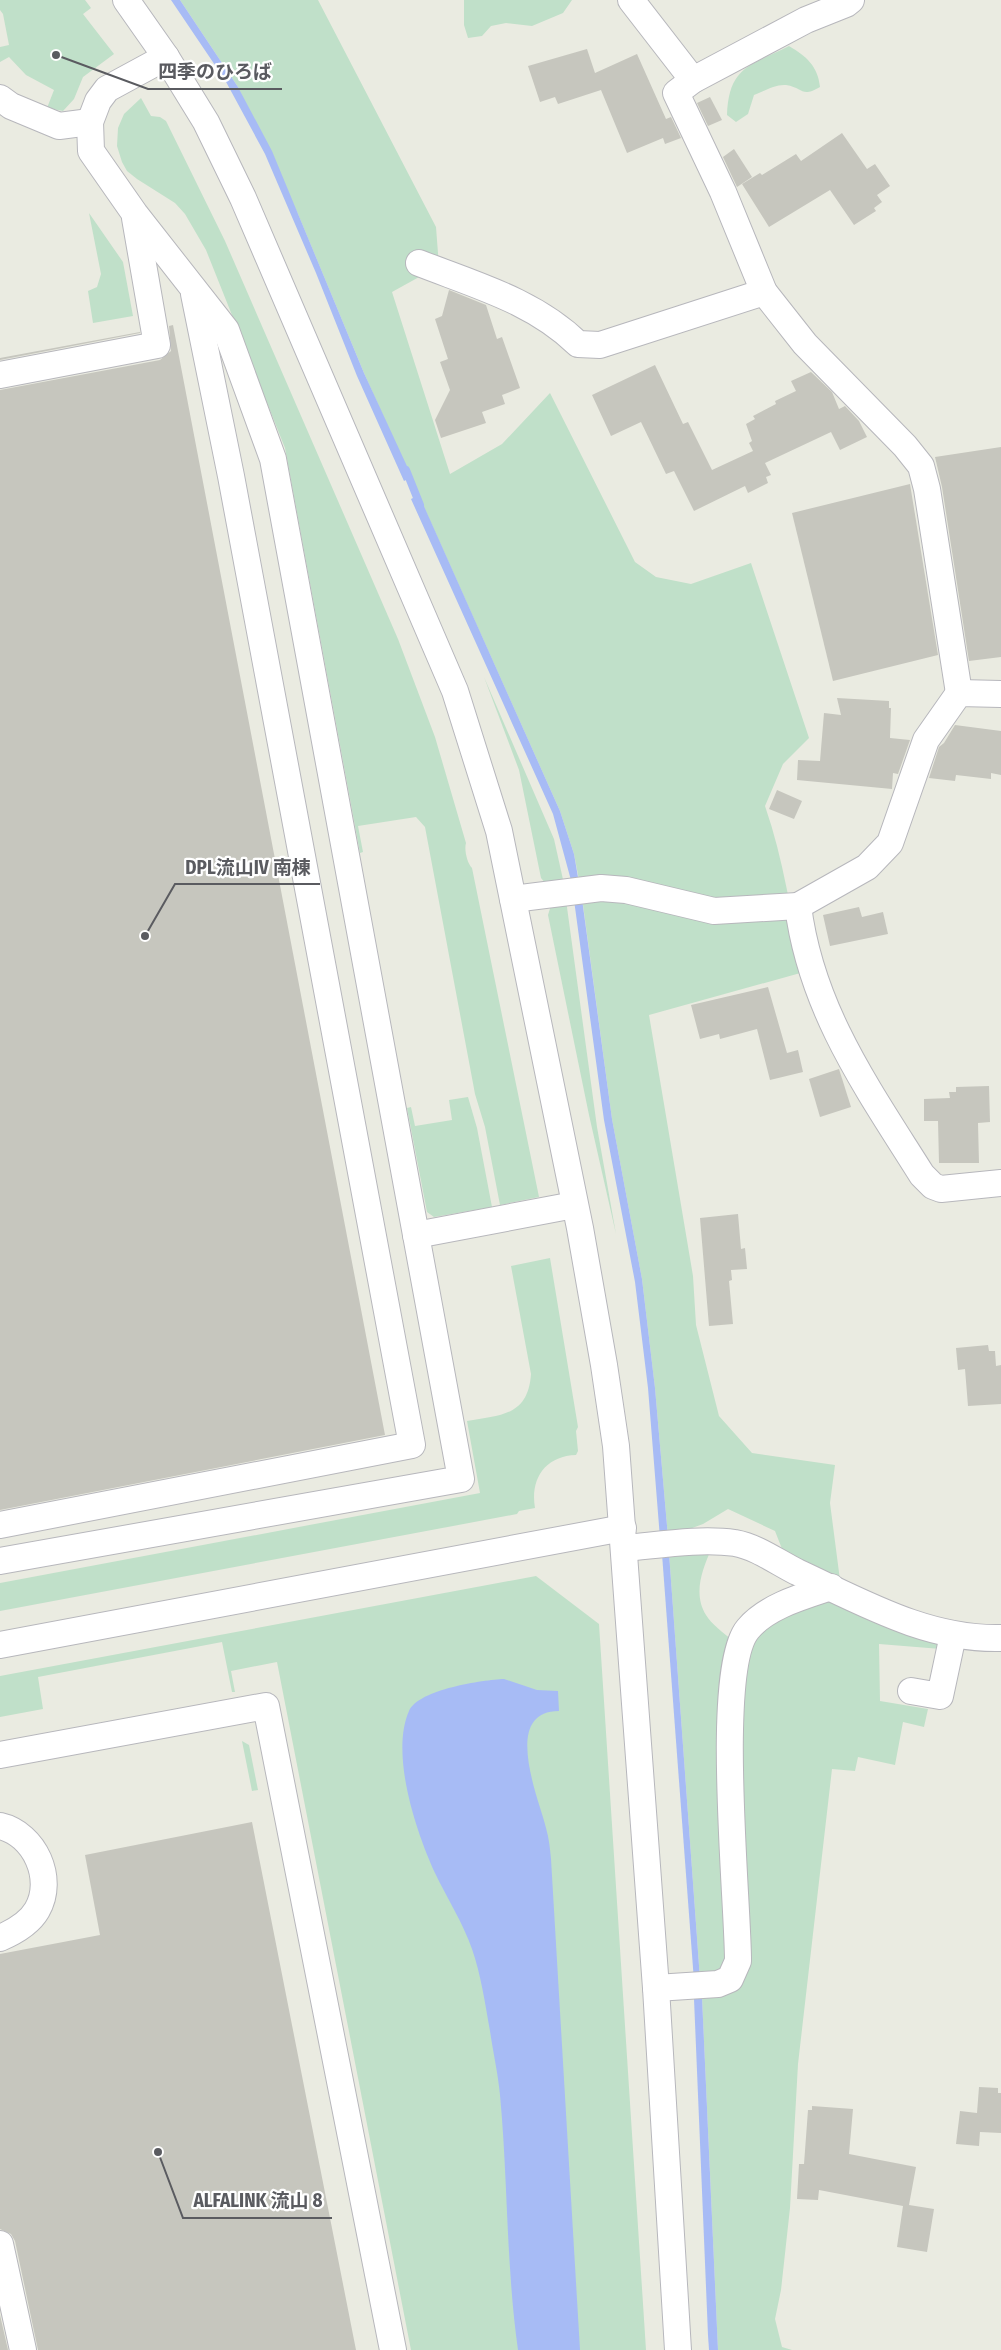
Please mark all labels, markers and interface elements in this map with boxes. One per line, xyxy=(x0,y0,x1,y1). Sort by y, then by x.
callout: 四季のひろば xyxy=(148,55,282,89)
text: 四季のひろば xyxy=(158,60,272,83)
callout: DPL流山IV 南棟 xyxy=(175,850,320,884)
text: DPL流山IV 南棟 xyxy=(185,856,311,879)
callout: ALFALINK 流山 8 xyxy=(183,2184,332,2218)
text: ALFALINK 流山 8 xyxy=(192,2189,323,2212)

